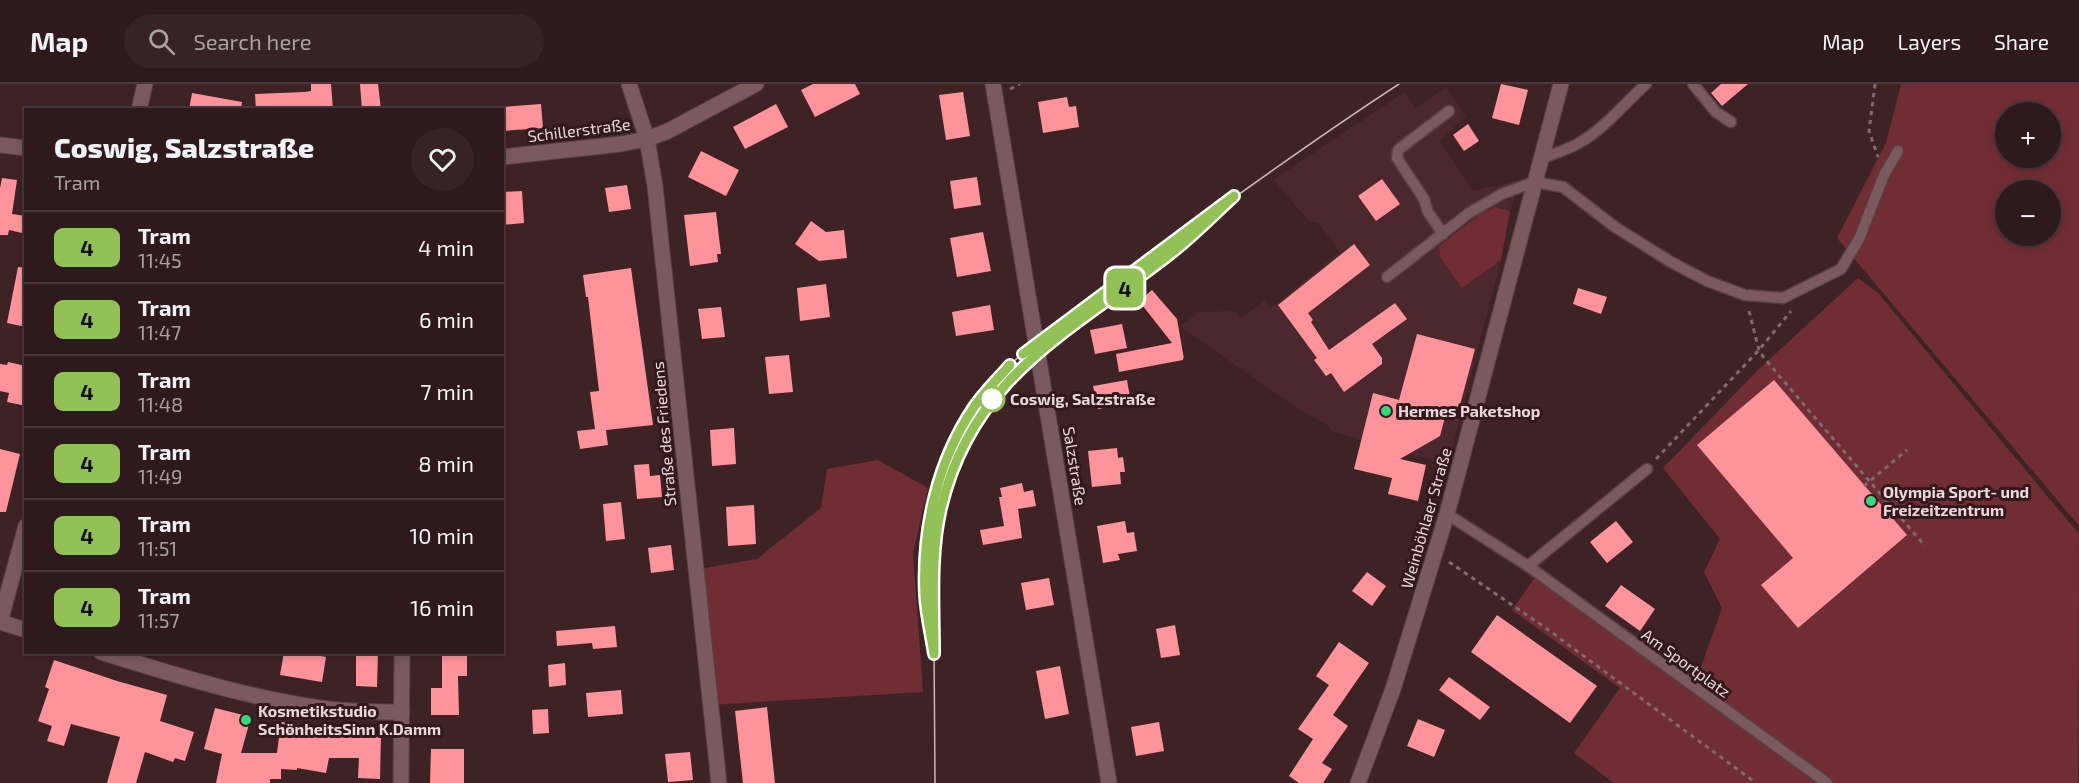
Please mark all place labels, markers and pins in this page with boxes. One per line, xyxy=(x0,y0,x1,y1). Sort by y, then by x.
marker: Coswig, Salzstraße xyxy=(979,386,1005,412)
place label: Coswig, Salzstraße xyxy=(1010,389,1155,408)
place label: Hermes Paketshop xyxy=(1398,401,1540,420)
marker: Hermes Paketshop xyxy=(1379,404,1393,418)
place label: Olympia Sport- und Freizeitzentrum xyxy=(1883,482,2029,519)
marker: Olympia Sport- und Freizeitzentrum xyxy=(1864,494,1878,508)
place label: Kosmetikstudio SchönheitsSinn K.Damm xyxy=(258,701,441,738)
marker: Kosmetikstudio SchönheitsSinn K.Damm xyxy=(239,713,253,727)

